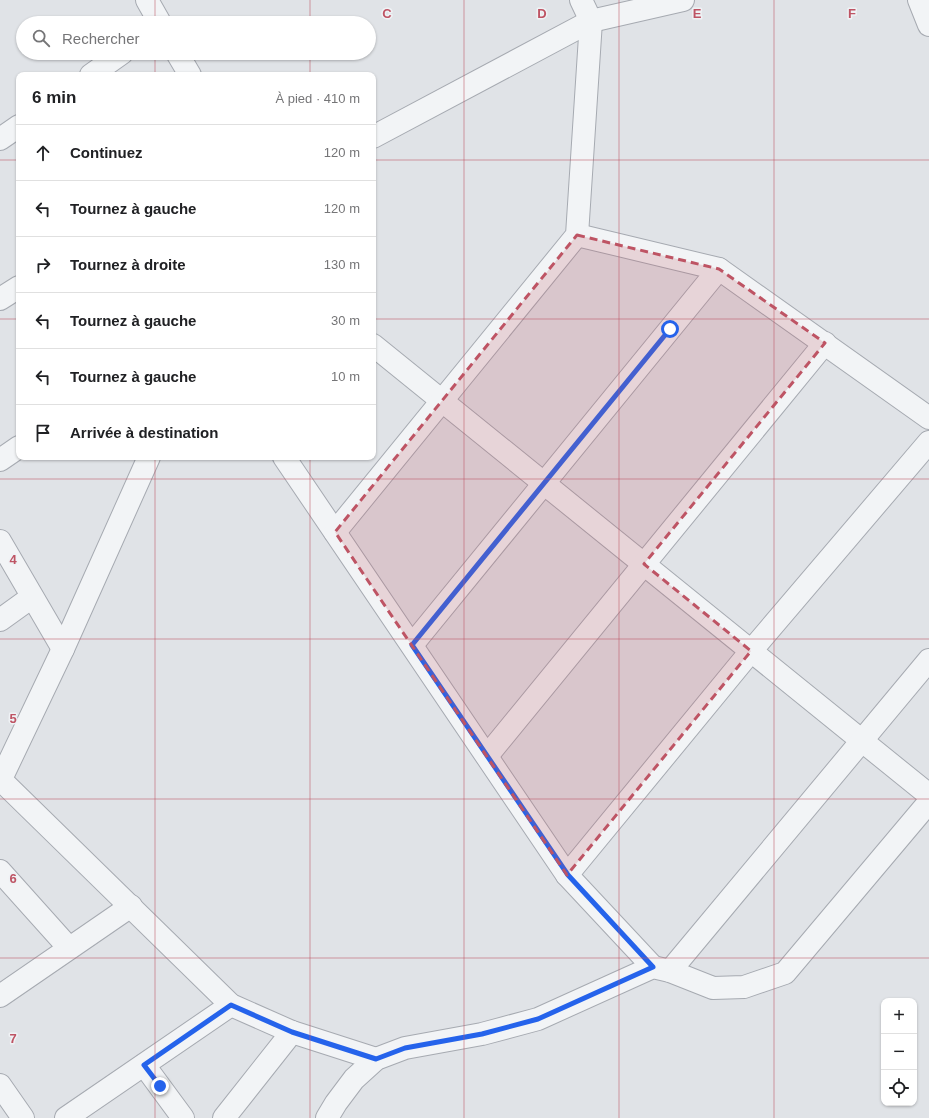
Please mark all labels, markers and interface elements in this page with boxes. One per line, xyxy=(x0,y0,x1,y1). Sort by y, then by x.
text: C xyxy=(382,6,392,21)
text: D xyxy=(537,6,547,21)
text: E xyxy=(693,6,702,21)
text: F xyxy=(848,6,856,21)
search box xyxy=(16,16,376,60)
icon: search xyxy=(30,27,52,49)
text: Rechercher xyxy=(62,30,140,47)
text: 6 min xyxy=(32,88,76,107)
text: À pied · 410 m xyxy=(275,91,360,106)
icon: ahead xyxy=(32,142,54,164)
text: Continuez xyxy=(70,144,143,161)
text: 120 m xyxy=(324,145,360,160)
icon: left xyxy=(32,198,54,220)
text: Tournez à gauche xyxy=(70,200,196,217)
text: 120 m xyxy=(324,201,360,216)
icon: right xyxy=(32,254,54,276)
text: Tournez à droite xyxy=(70,256,186,273)
text: 130 m xyxy=(324,257,360,272)
icon: left xyxy=(32,310,54,332)
text: Tournez à gauche xyxy=(70,312,196,329)
text: 30 m xyxy=(331,313,360,328)
route start xyxy=(661,320,679,338)
icon: left xyxy=(32,366,54,388)
text: Tournez à gauche xyxy=(70,368,196,385)
text: 10 m xyxy=(331,369,360,384)
icon: arrive xyxy=(32,422,54,444)
text: Arrivée à destination xyxy=(70,424,218,441)
text: 4 xyxy=(9,552,17,567)
text: 5 xyxy=(9,711,17,726)
text: 6 xyxy=(9,871,17,886)
map controls xyxy=(881,998,917,1106)
button: + xyxy=(881,998,917,1034)
text: 7 xyxy=(9,1031,17,1046)
button: − xyxy=(881,1034,917,1070)
button: locate xyxy=(881,1070,917,1106)
route end xyxy=(151,1077,169,1095)

